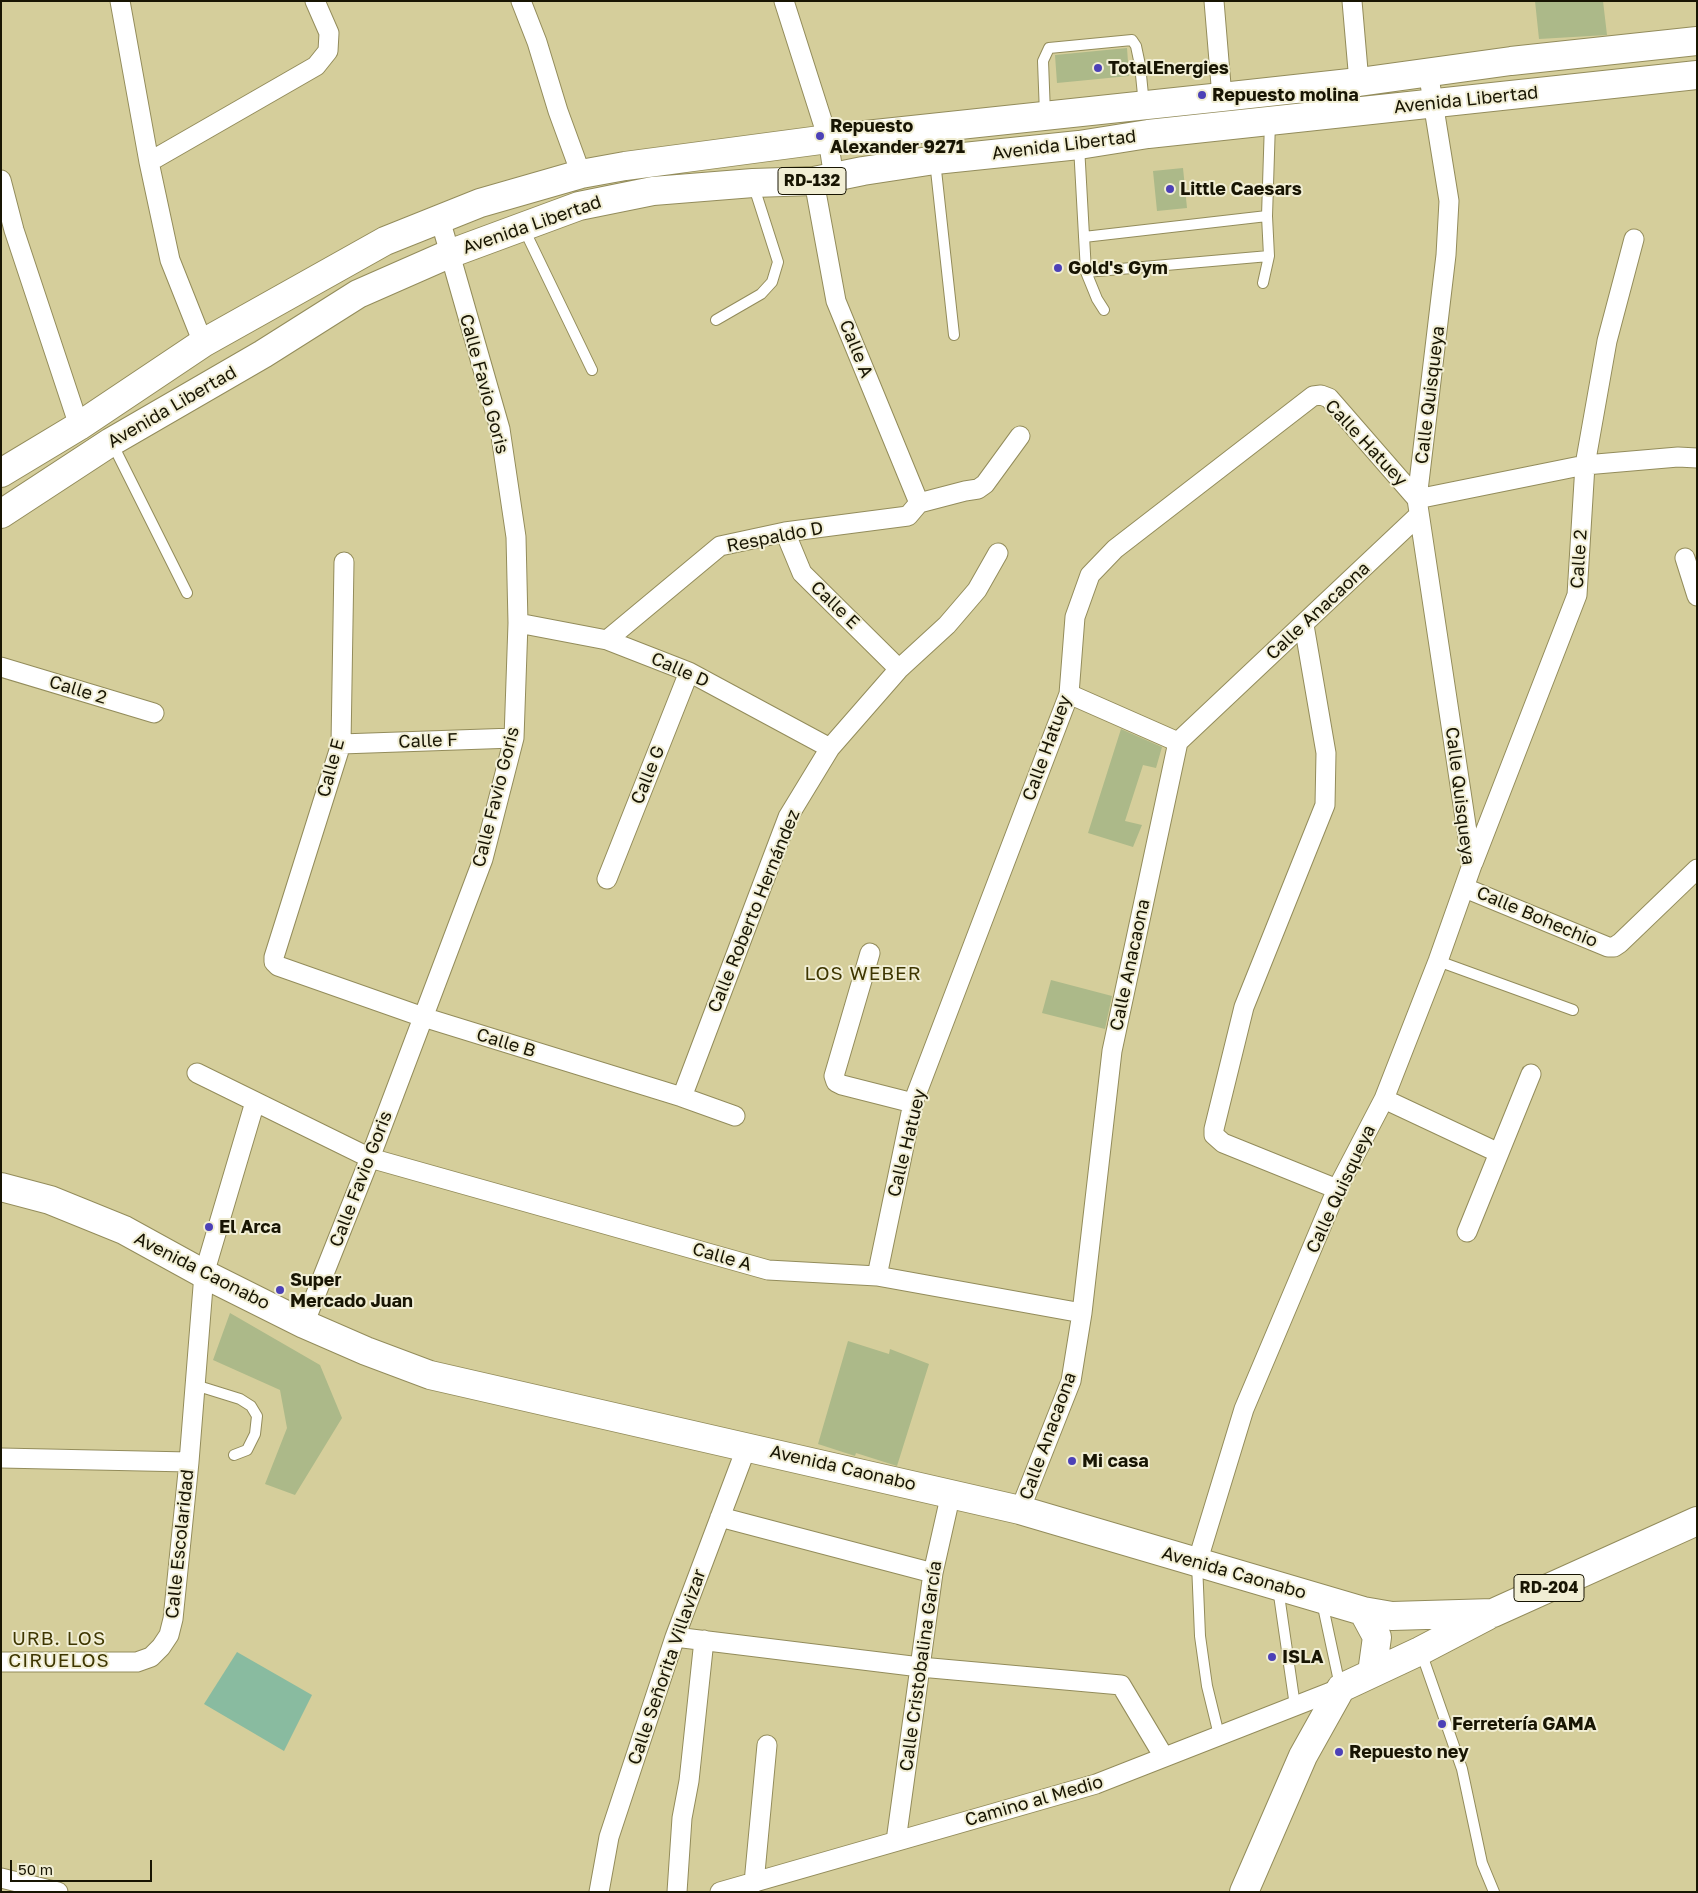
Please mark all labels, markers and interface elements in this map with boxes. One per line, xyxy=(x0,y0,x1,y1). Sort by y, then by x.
place label: TotalEnergies xyxy=(1108,57,1229,79)
marker: TotalEnergies xyxy=(1092,62,1104,74)
street label: Avenida Libertad xyxy=(1393,82,1539,118)
place label: Repuesto molina xyxy=(1212,84,1359,106)
marker: Repuesto molina xyxy=(1196,89,1208,101)
place label: Repuesto Alexander 9271 xyxy=(830,115,965,158)
street label: Avenida Libertad xyxy=(991,125,1137,165)
marker: Repuesto Alexander 9271 xyxy=(814,130,826,142)
road number: RD-132 xyxy=(778,168,846,195)
place label: Little Caesars xyxy=(1180,178,1302,200)
marker: Little Caesars xyxy=(1164,183,1176,195)
street label: Avenida Libertad xyxy=(460,191,604,259)
place label: Gold's Gym xyxy=(1068,257,1168,279)
marker: Gold's Gym xyxy=(1052,262,1064,274)
street label: Calle Favio Goris xyxy=(455,312,513,456)
street label: Calle A xyxy=(835,317,877,381)
street label: Calle Quisqueya xyxy=(1411,325,1449,465)
street label: Avenida Libertad xyxy=(104,361,240,453)
street label: Calle Hatuey xyxy=(1320,395,1412,491)
street label: Respaldo D xyxy=(725,517,825,557)
street label: Calle 2 xyxy=(1566,529,1592,589)
street label: Calle Anacaona xyxy=(1262,557,1374,665)
street label: Calle E xyxy=(806,577,864,633)
street label: Calle D xyxy=(648,648,712,692)
street label: Calle 2 xyxy=(47,671,109,709)
street label: Calle Hatuey xyxy=(1018,692,1076,804)
street label: Calle Favio Goris xyxy=(468,725,524,869)
street label: Calle Quisqueya xyxy=(1441,726,1479,866)
street label: Calle F xyxy=(398,729,458,753)
street label: Calle E xyxy=(313,736,349,800)
street label: Calle G xyxy=(626,742,670,808)
street label: Calle Roberto Hernández xyxy=(703,806,805,1016)
street label: Calle Bohechio xyxy=(1473,882,1601,952)
street label: Calle Anacaona xyxy=(1106,897,1154,1033)
district label: LOS WEBER xyxy=(803,963,923,985)
street label: Calle B xyxy=(474,1024,538,1062)
street label: Calle Hatuey xyxy=(883,1087,931,1199)
street label: Calle Favio Goris xyxy=(325,1108,397,1250)
street label: Calle Quisqueya xyxy=(1302,1121,1380,1257)
place label: El Arca xyxy=(219,1216,281,1238)
marker: El Arca xyxy=(203,1221,215,1233)
street label: Avenida Caonabo xyxy=(131,1228,273,1314)
street label: Calle A xyxy=(690,1238,754,1276)
place label: Super Mercado Juan xyxy=(290,1269,413,1312)
marker: Super Mercado Juan xyxy=(274,1284,286,1296)
street label: Calle Anacaona xyxy=(1015,1369,1081,1503)
street label: Avenida Caonabo xyxy=(768,1441,918,1495)
place label: Mi casa xyxy=(1082,1450,1149,1472)
marker: Mi casa xyxy=(1066,1455,1078,1467)
street label: Calle Escolaridad xyxy=(161,1468,199,1620)
street label: Avenida Caonabo xyxy=(1159,1542,1309,1604)
street label: Calle Cristobalina García xyxy=(896,1559,946,1773)
street label: Calle Señorita Villavizar xyxy=(623,1566,711,1768)
road number: RD-204 xyxy=(1514,1575,1584,1602)
district label: URB. LOS CIRUELOS xyxy=(7,1628,111,1672)
place label: ISLA xyxy=(1282,1646,1324,1668)
marker: ISLA xyxy=(1266,1651,1278,1663)
place label: Ferretería GAMA xyxy=(1452,1713,1597,1735)
marker: Ferretería GAMA xyxy=(1436,1718,1448,1730)
place label: Repuesto ney xyxy=(1349,1741,1469,1763)
marker: Repuesto ney xyxy=(1333,1746,1345,1758)
street label: Camino al Medio xyxy=(962,1771,1106,1831)
scale bar xyxy=(12,1850,155,1882)
text: 50 m xyxy=(18,1860,53,1878)

